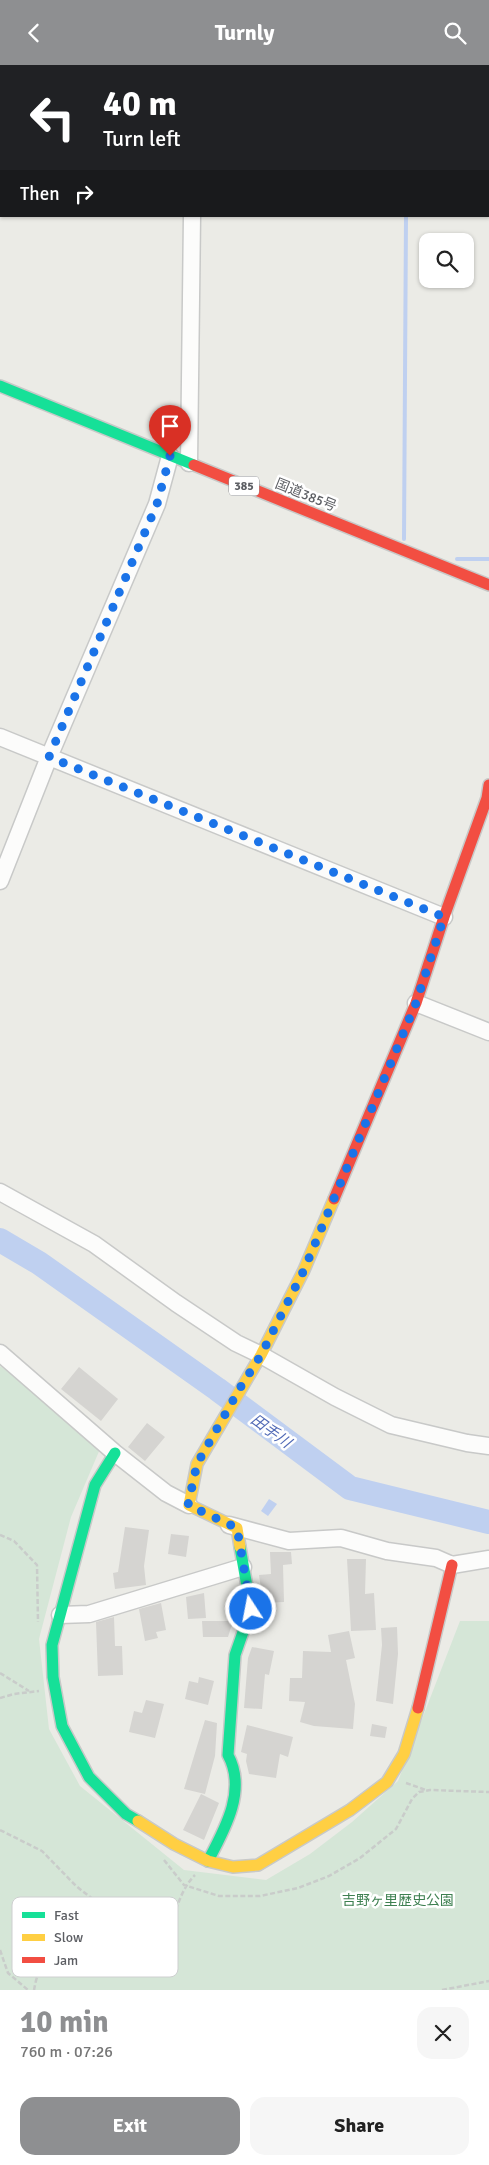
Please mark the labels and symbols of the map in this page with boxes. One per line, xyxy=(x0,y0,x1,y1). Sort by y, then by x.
pin xyxy=(149,405,191,456)
street label: 国道385号 xyxy=(273,475,339,515)
road number: 385 xyxy=(229,477,259,496)
water label: 田手川 xyxy=(248,1410,296,1453)
position arrow xyxy=(224,1582,276,1634)
park label: 吉野ヶ里歴史公園 xyxy=(342,1892,454,1909)
legend xyxy=(12,1897,178,1977)
text: Fast xyxy=(54,1907,79,1924)
text: Slow xyxy=(54,1929,83,1946)
text: Jam xyxy=(54,1952,78,1969)

